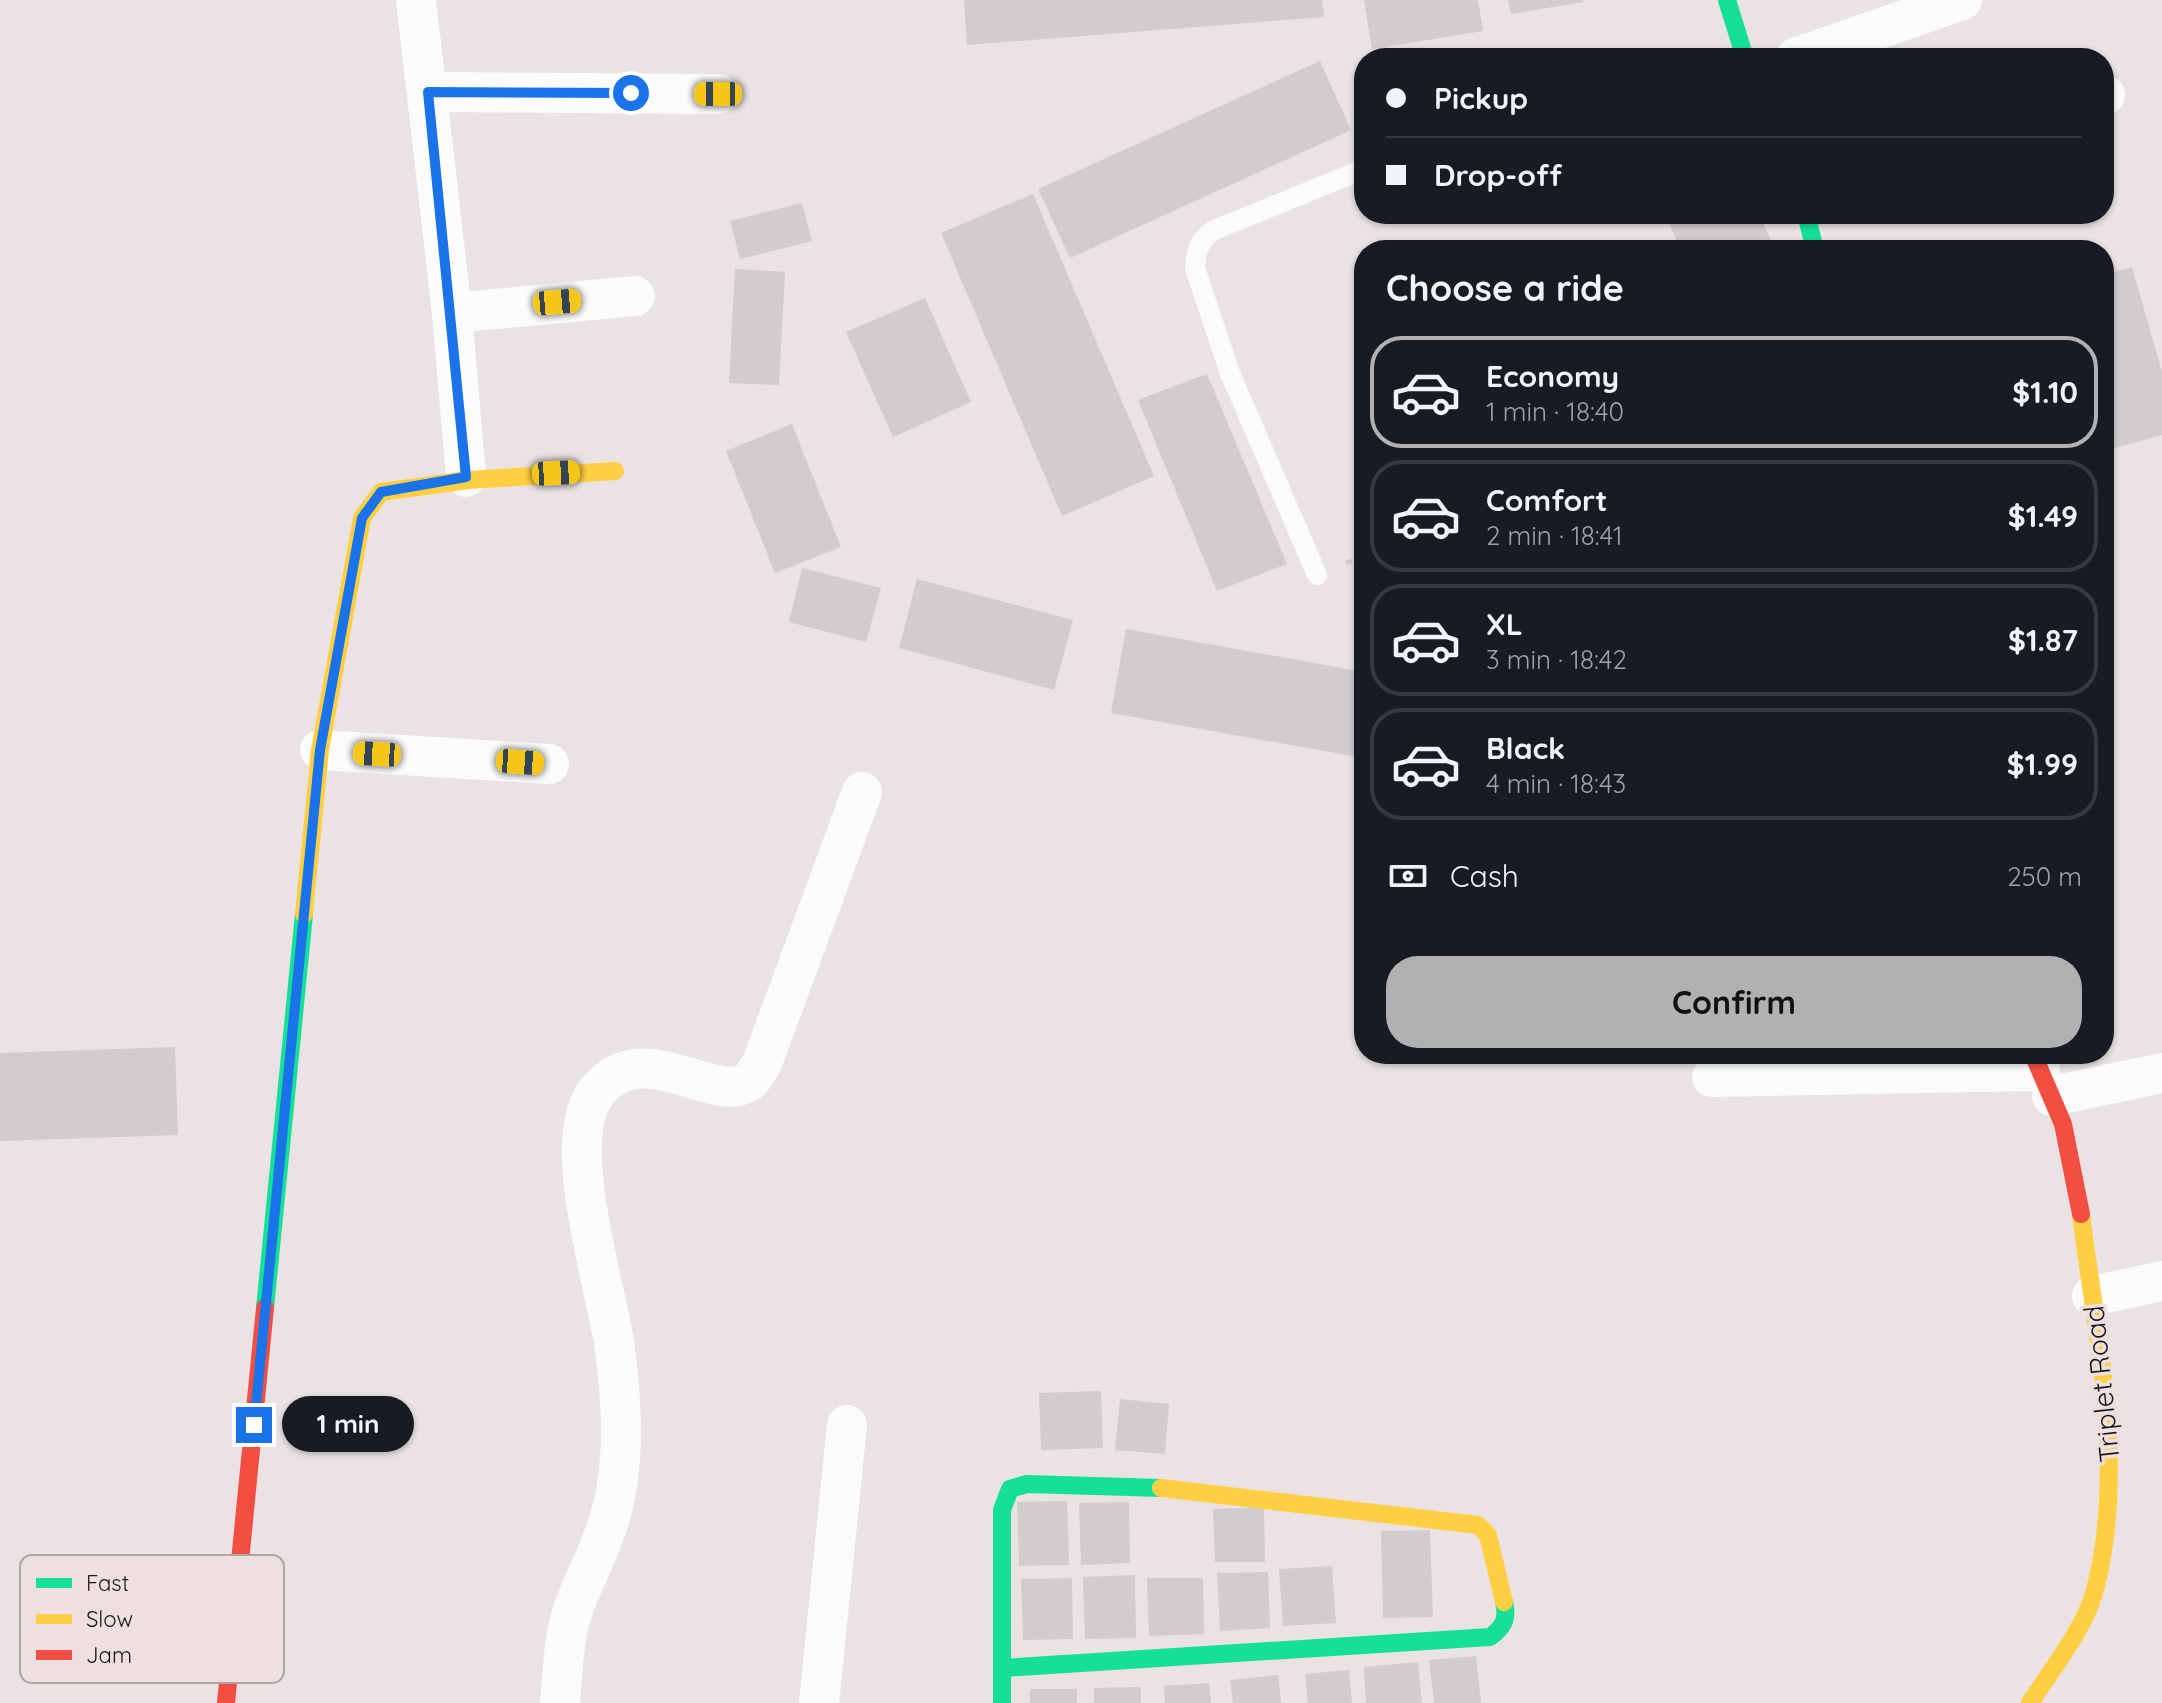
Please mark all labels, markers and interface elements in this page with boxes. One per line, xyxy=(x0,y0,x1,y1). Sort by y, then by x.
route start xyxy=(613,75,649,111)
text: Pickup xyxy=(1434,79,1528,117)
car xyxy=(694,82,742,106)
text: Drop-off xyxy=(1434,156,1562,194)
text: Choose a ride xyxy=(1386,265,1624,310)
car xyxy=(532,288,582,316)
icon: car xyxy=(1390,356,1462,428)
text: Economy xyxy=(1486,357,1619,395)
text: $1.10 xyxy=(2012,373,2078,411)
text: 1 min · 18:40 xyxy=(1486,395,1624,428)
car xyxy=(531,460,581,486)
icon: car xyxy=(1390,480,1462,552)
text: Comfort xyxy=(1486,481,1607,519)
text: $1.49 xyxy=(2008,497,2078,535)
text: 2 min · 18:41 xyxy=(1486,519,1623,552)
icon: car xyxy=(1390,604,1462,676)
text: XL xyxy=(1486,605,1523,643)
text: $1.87 xyxy=(2008,621,2078,659)
text: 3 min · 18:42 xyxy=(1486,643,1627,676)
icon: car xyxy=(1390,728,1462,800)
text: Black xyxy=(1486,729,1565,767)
car xyxy=(352,741,402,767)
text: $1.99 xyxy=(2007,745,2078,783)
car xyxy=(495,748,545,776)
text: 4 min · 18:43 xyxy=(1486,767,1626,800)
icon: cash xyxy=(1386,854,1430,898)
text: Cash xyxy=(1450,857,1519,895)
text: 250 m xyxy=(2007,860,2082,893)
button: Confirm xyxy=(1386,956,2082,1048)
street label: Triplet Road xyxy=(2075,1304,2127,1464)
callout: 1 min xyxy=(282,1397,414,1453)
route end xyxy=(236,1407,272,1443)
text: 1 min xyxy=(317,1407,380,1440)
legend xyxy=(20,1555,284,1683)
text: Fast xyxy=(86,1569,129,1597)
text: Slow xyxy=(86,1605,133,1633)
text: Jam xyxy=(86,1641,132,1669)

